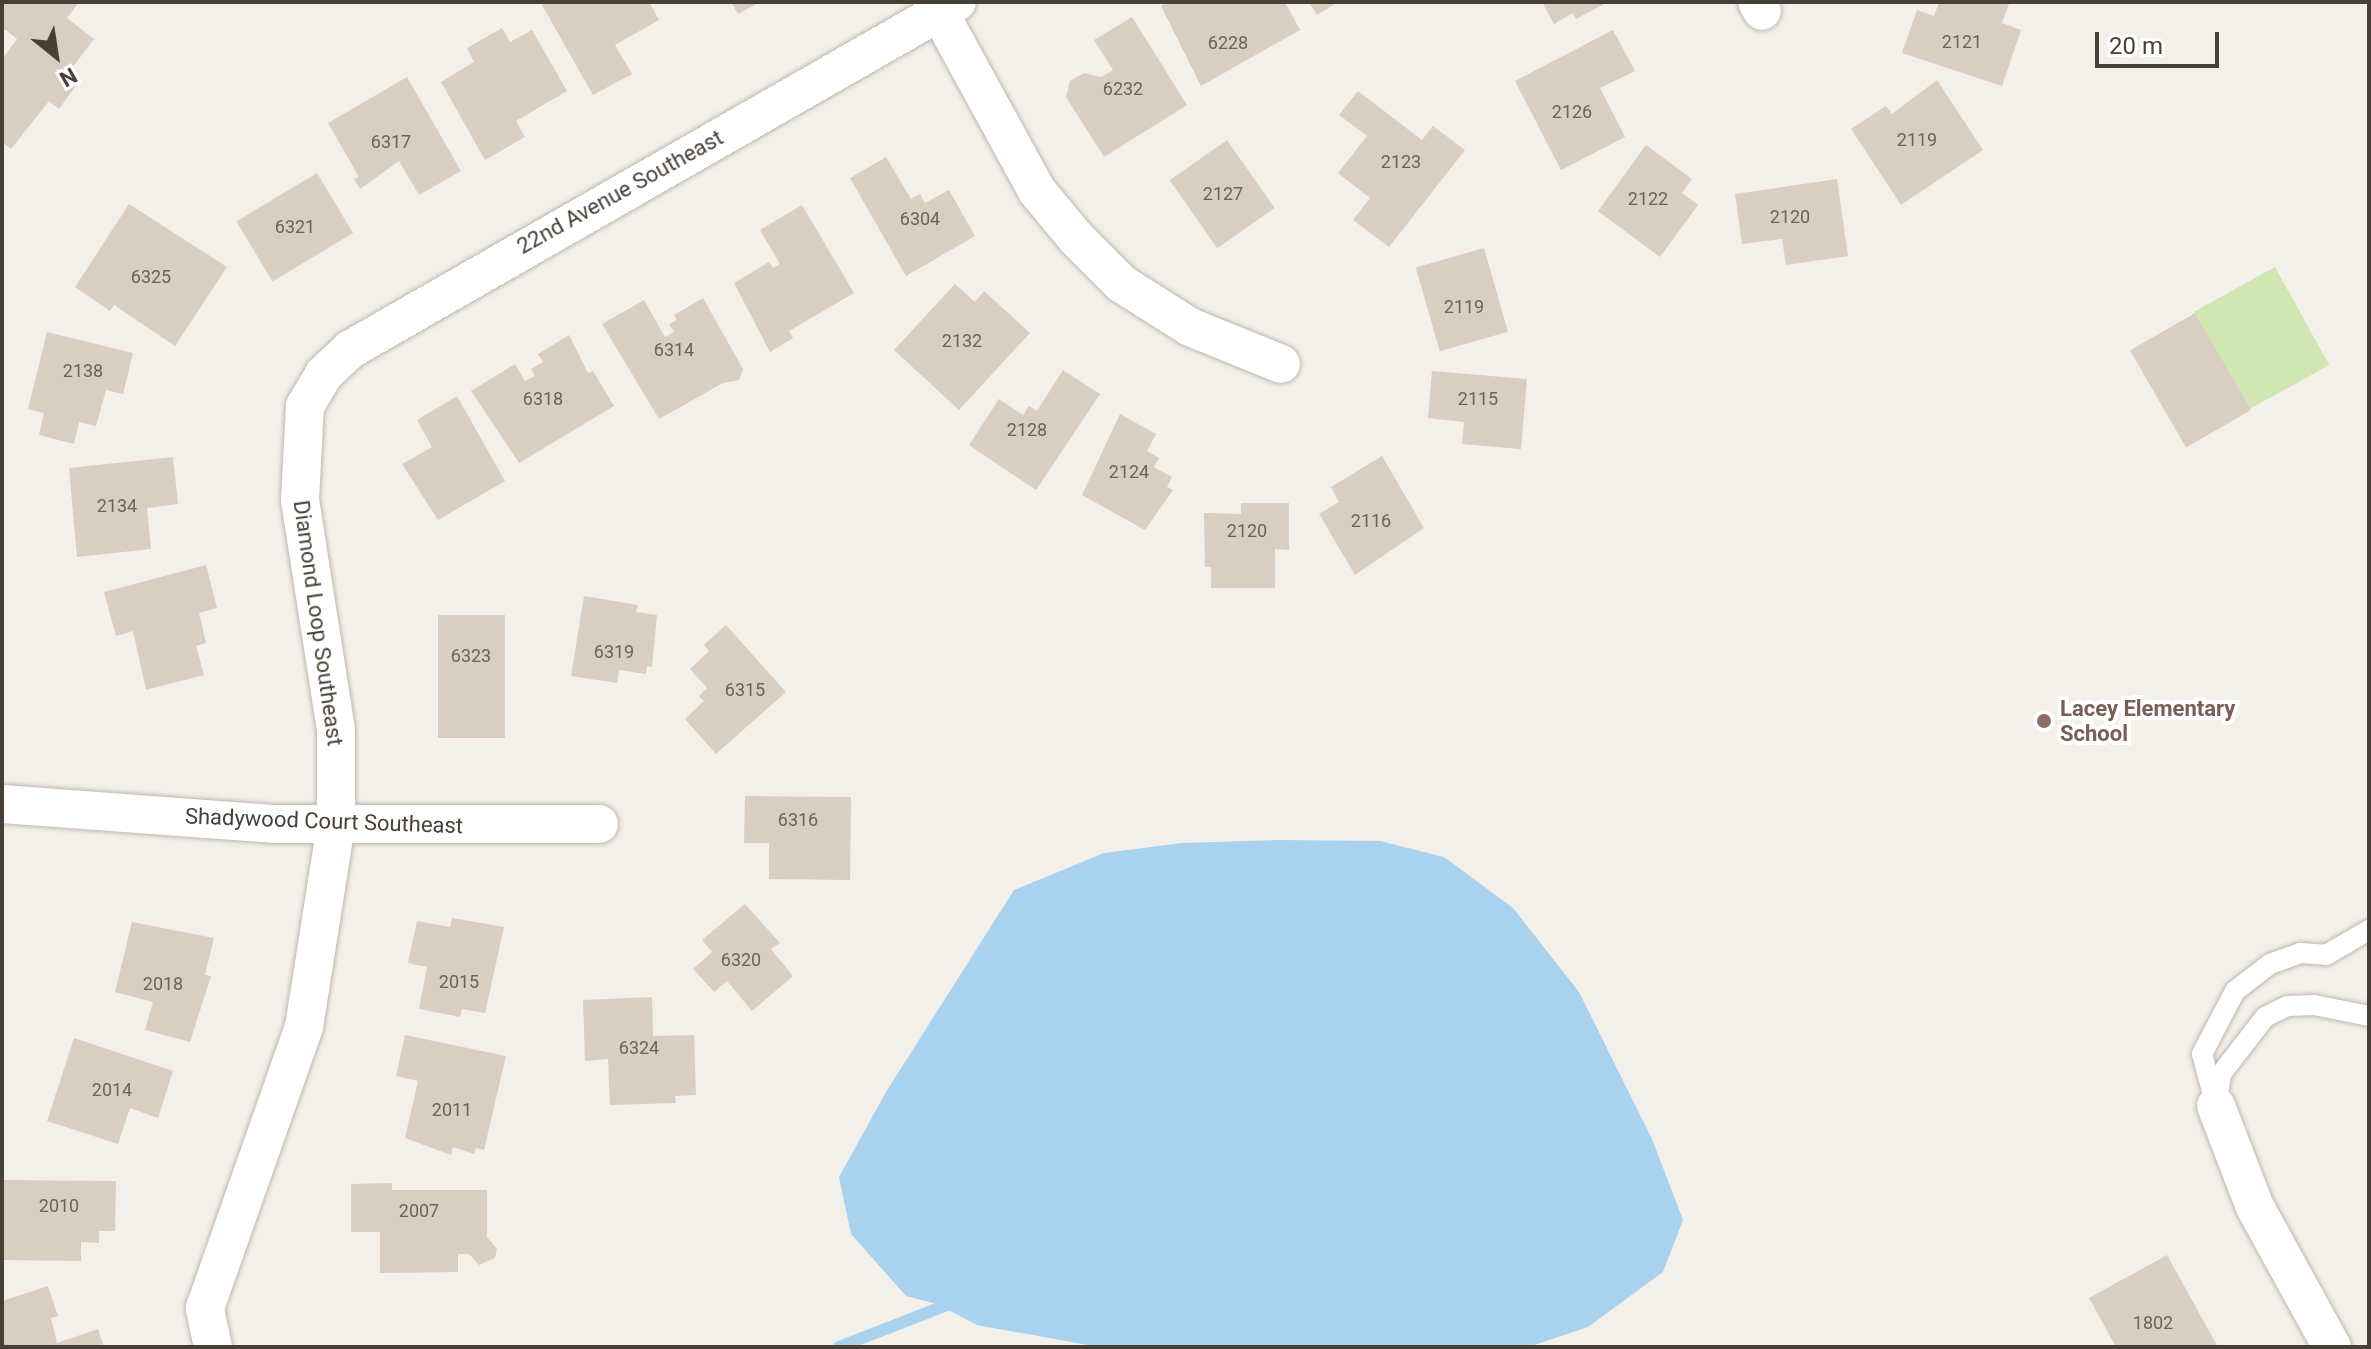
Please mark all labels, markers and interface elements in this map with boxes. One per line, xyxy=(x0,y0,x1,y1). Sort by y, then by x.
north arrow xyxy=(16,16,96,96)
scale bar xyxy=(2099,16,2223,66)
house number: 2121 xyxy=(1942,31,1982,53)
house number: 6228 xyxy=(1208,32,1248,54)
text: 20 m xyxy=(2109,32,2163,60)
text: N xyxy=(55,63,81,92)
house number: 6232 xyxy=(1103,78,1143,100)
house number: 2126 xyxy=(1552,101,1592,123)
street label: 22nd Avenue Southeast xyxy=(512,124,728,260)
house number: 2119 xyxy=(1897,129,1937,151)
house number: 6317 xyxy=(371,131,411,153)
house number: 2123 xyxy=(1381,151,1421,173)
house number: 2127 xyxy=(1203,183,1243,205)
house number: 2122 xyxy=(1628,188,1668,210)
house number: 2120 xyxy=(1770,206,1810,228)
house number: 6304 xyxy=(900,208,940,230)
house number: 6321 xyxy=(275,216,315,238)
house number: 6325 xyxy=(131,266,171,288)
house number: 2119 xyxy=(1444,296,1484,318)
house number: 2132 xyxy=(942,330,982,352)
house number: 6314 xyxy=(654,339,694,361)
house number: 2138 xyxy=(63,360,103,382)
house number: 6318 xyxy=(523,388,563,410)
house number: 2115 xyxy=(1458,388,1498,410)
house number: 2128 xyxy=(1007,419,1047,441)
house number: 2124 xyxy=(1109,461,1149,483)
house number: 2134 xyxy=(97,495,137,517)
street label: Diamond Loop Southeast xyxy=(288,499,348,747)
house number: 2116 xyxy=(1351,510,1391,532)
house number: 2120 xyxy=(1227,520,1267,542)
house number: 6319 xyxy=(594,641,634,663)
house number: 6323 xyxy=(451,645,491,667)
house number: 6315 xyxy=(725,679,765,701)
place label: Lacey Elementary School xyxy=(2060,695,2235,746)
marker: Lacey Elementary School xyxy=(2035,712,2053,730)
street label: Shadywood Court Southeast xyxy=(184,803,464,839)
house number: 6316 xyxy=(778,809,818,831)
house number: 6320 xyxy=(721,949,761,971)
house number: 2015 xyxy=(439,971,479,993)
house number: 2018 xyxy=(143,973,183,995)
house number: 6324 xyxy=(619,1037,659,1059)
house number: 2014 xyxy=(92,1079,132,1101)
house number: 2011 xyxy=(432,1099,472,1121)
house number: 2010 xyxy=(39,1195,79,1217)
house number: 2007 xyxy=(399,1200,439,1222)
house number: 1802 xyxy=(2133,1312,2173,1334)

